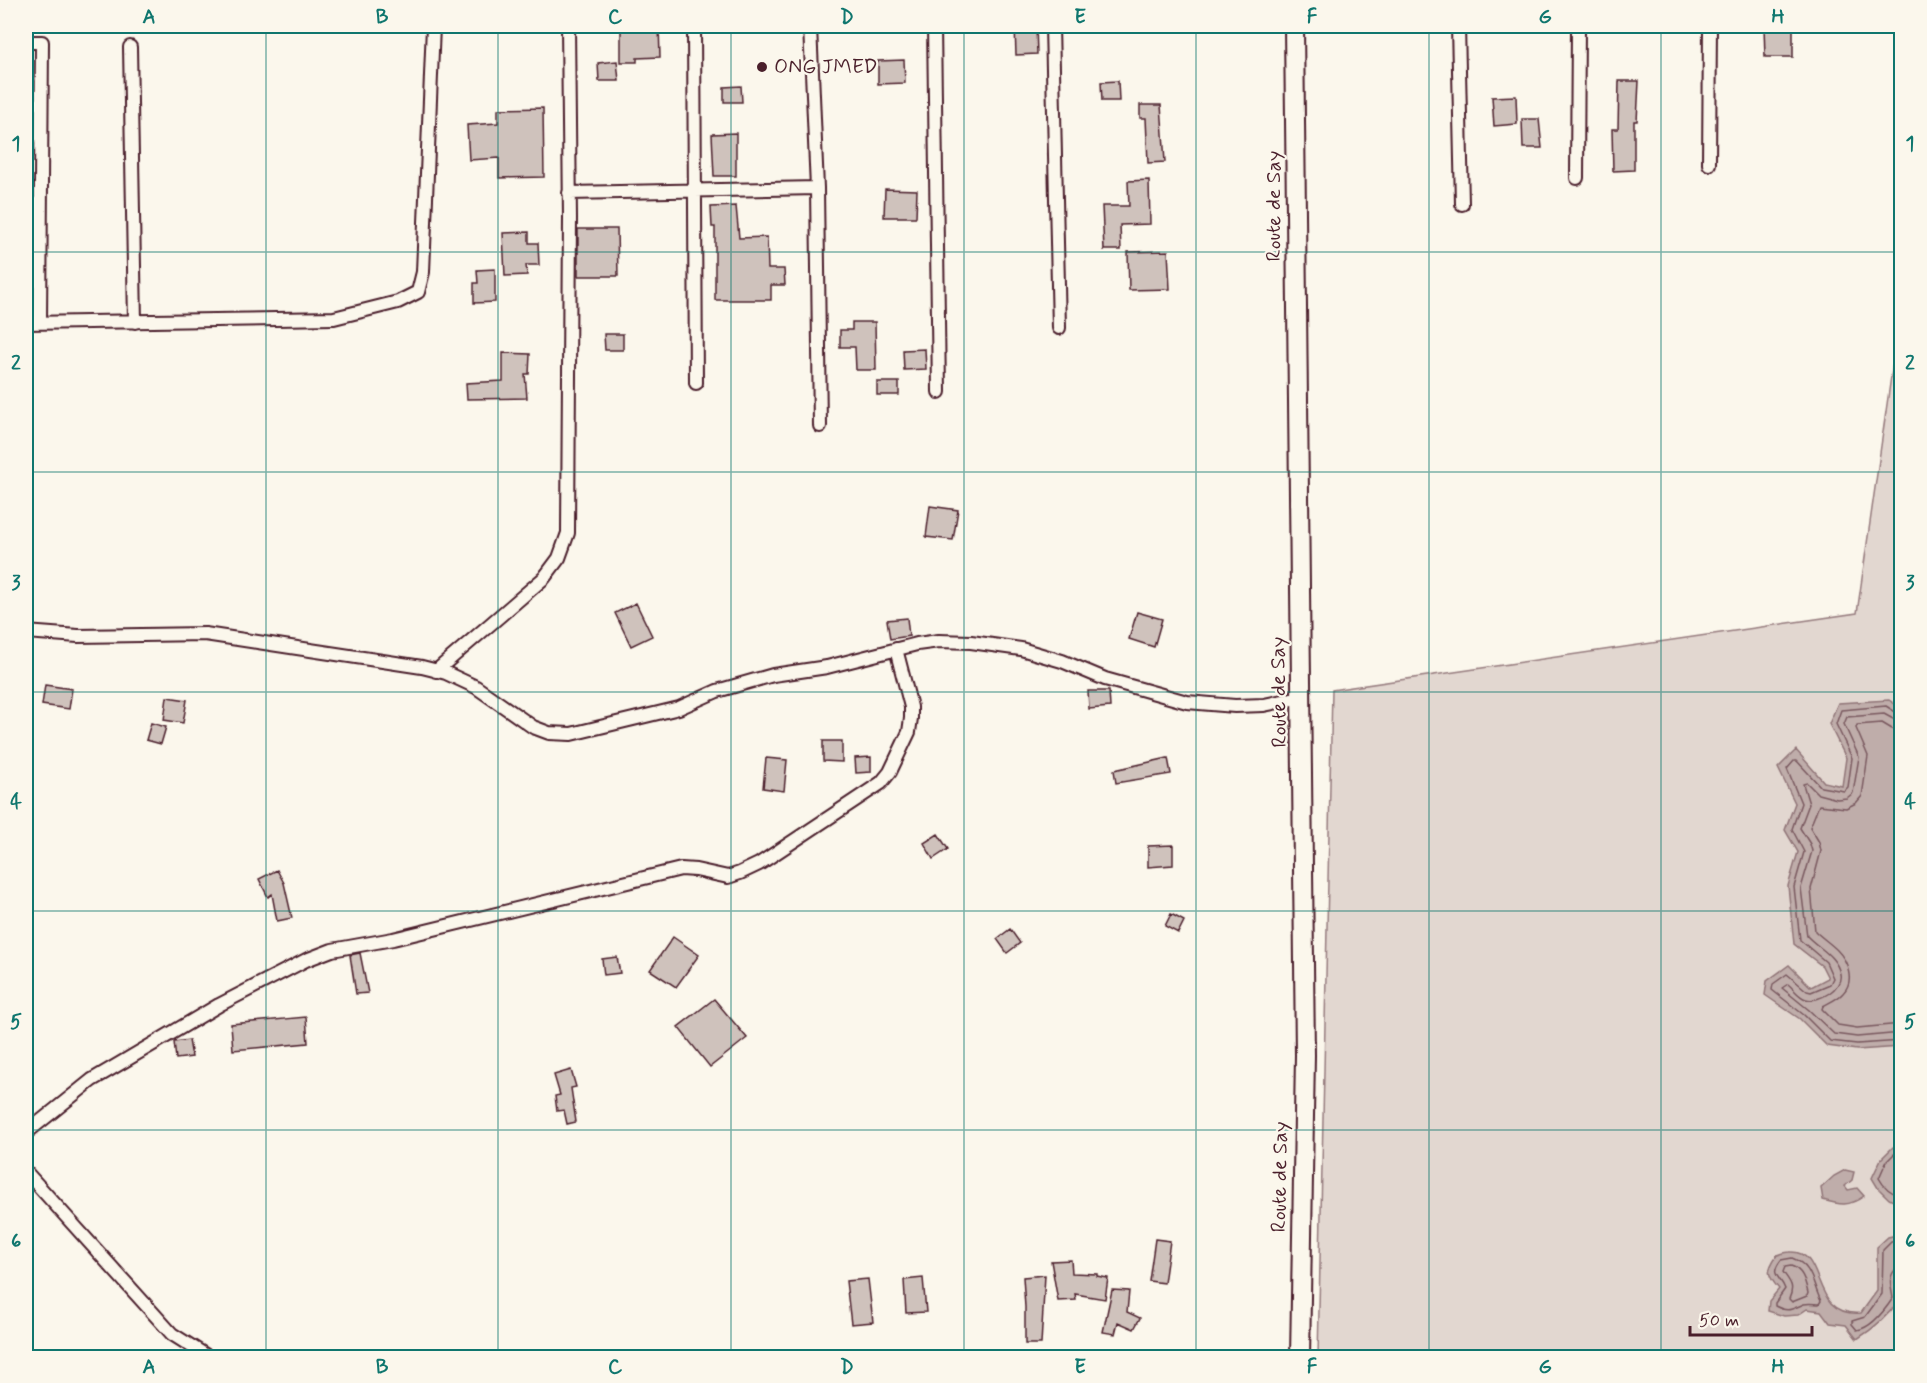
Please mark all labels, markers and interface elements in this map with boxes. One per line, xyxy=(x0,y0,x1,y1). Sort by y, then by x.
text: A xyxy=(142,4,156,31)
text: B xyxy=(376,4,389,31)
text: C xyxy=(608,4,623,31)
text: D xyxy=(840,4,854,31)
text: E xyxy=(1074,4,1086,31)
text: F xyxy=(1307,4,1318,31)
text: G xyxy=(1538,4,1552,31)
text: H xyxy=(1771,4,1785,31)
place label: ONG JMED xyxy=(774,53,878,81)
marker: ONG JMED xyxy=(755,60,769,74)
text: 1 xyxy=(12,131,20,158)
text: 1 xyxy=(1906,131,1914,158)
street label: Route de Say xyxy=(1260,151,1288,262)
text: 2 xyxy=(11,350,21,377)
text: 2 xyxy=(1905,350,1915,377)
text: 3 xyxy=(11,570,21,597)
text: 3 xyxy=(1905,570,1915,597)
street label: Route de Say xyxy=(1264,636,1294,748)
text: 4 xyxy=(10,789,22,816)
text: 4 xyxy=(1904,789,1916,816)
text: 5 xyxy=(10,1009,22,1036)
text: 5 xyxy=(1904,1009,1916,1036)
street label: Route de Say xyxy=(1265,1121,1295,1233)
text: 6 xyxy=(11,1228,21,1255)
text: 6 xyxy=(1905,1228,1915,1255)
scale bar xyxy=(1690,1299,1812,1337)
text: 50 m xyxy=(1699,1309,1739,1333)
text: A xyxy=(142,1354,156,1381)
text: B xyxy=(376,1354,389,1381)
text: C xyxy=(608,1354,623,1381)
text: D xyxy=(840,1354,854,1381)
text: E xyxy=(1074,1354,1086,1381)
text: F xyxy=(1307,1354,1318,1381)
text: G xyxy=(1538,1354,1552,1381)
text: H xyxy=(1771,1354,1785,1381)

